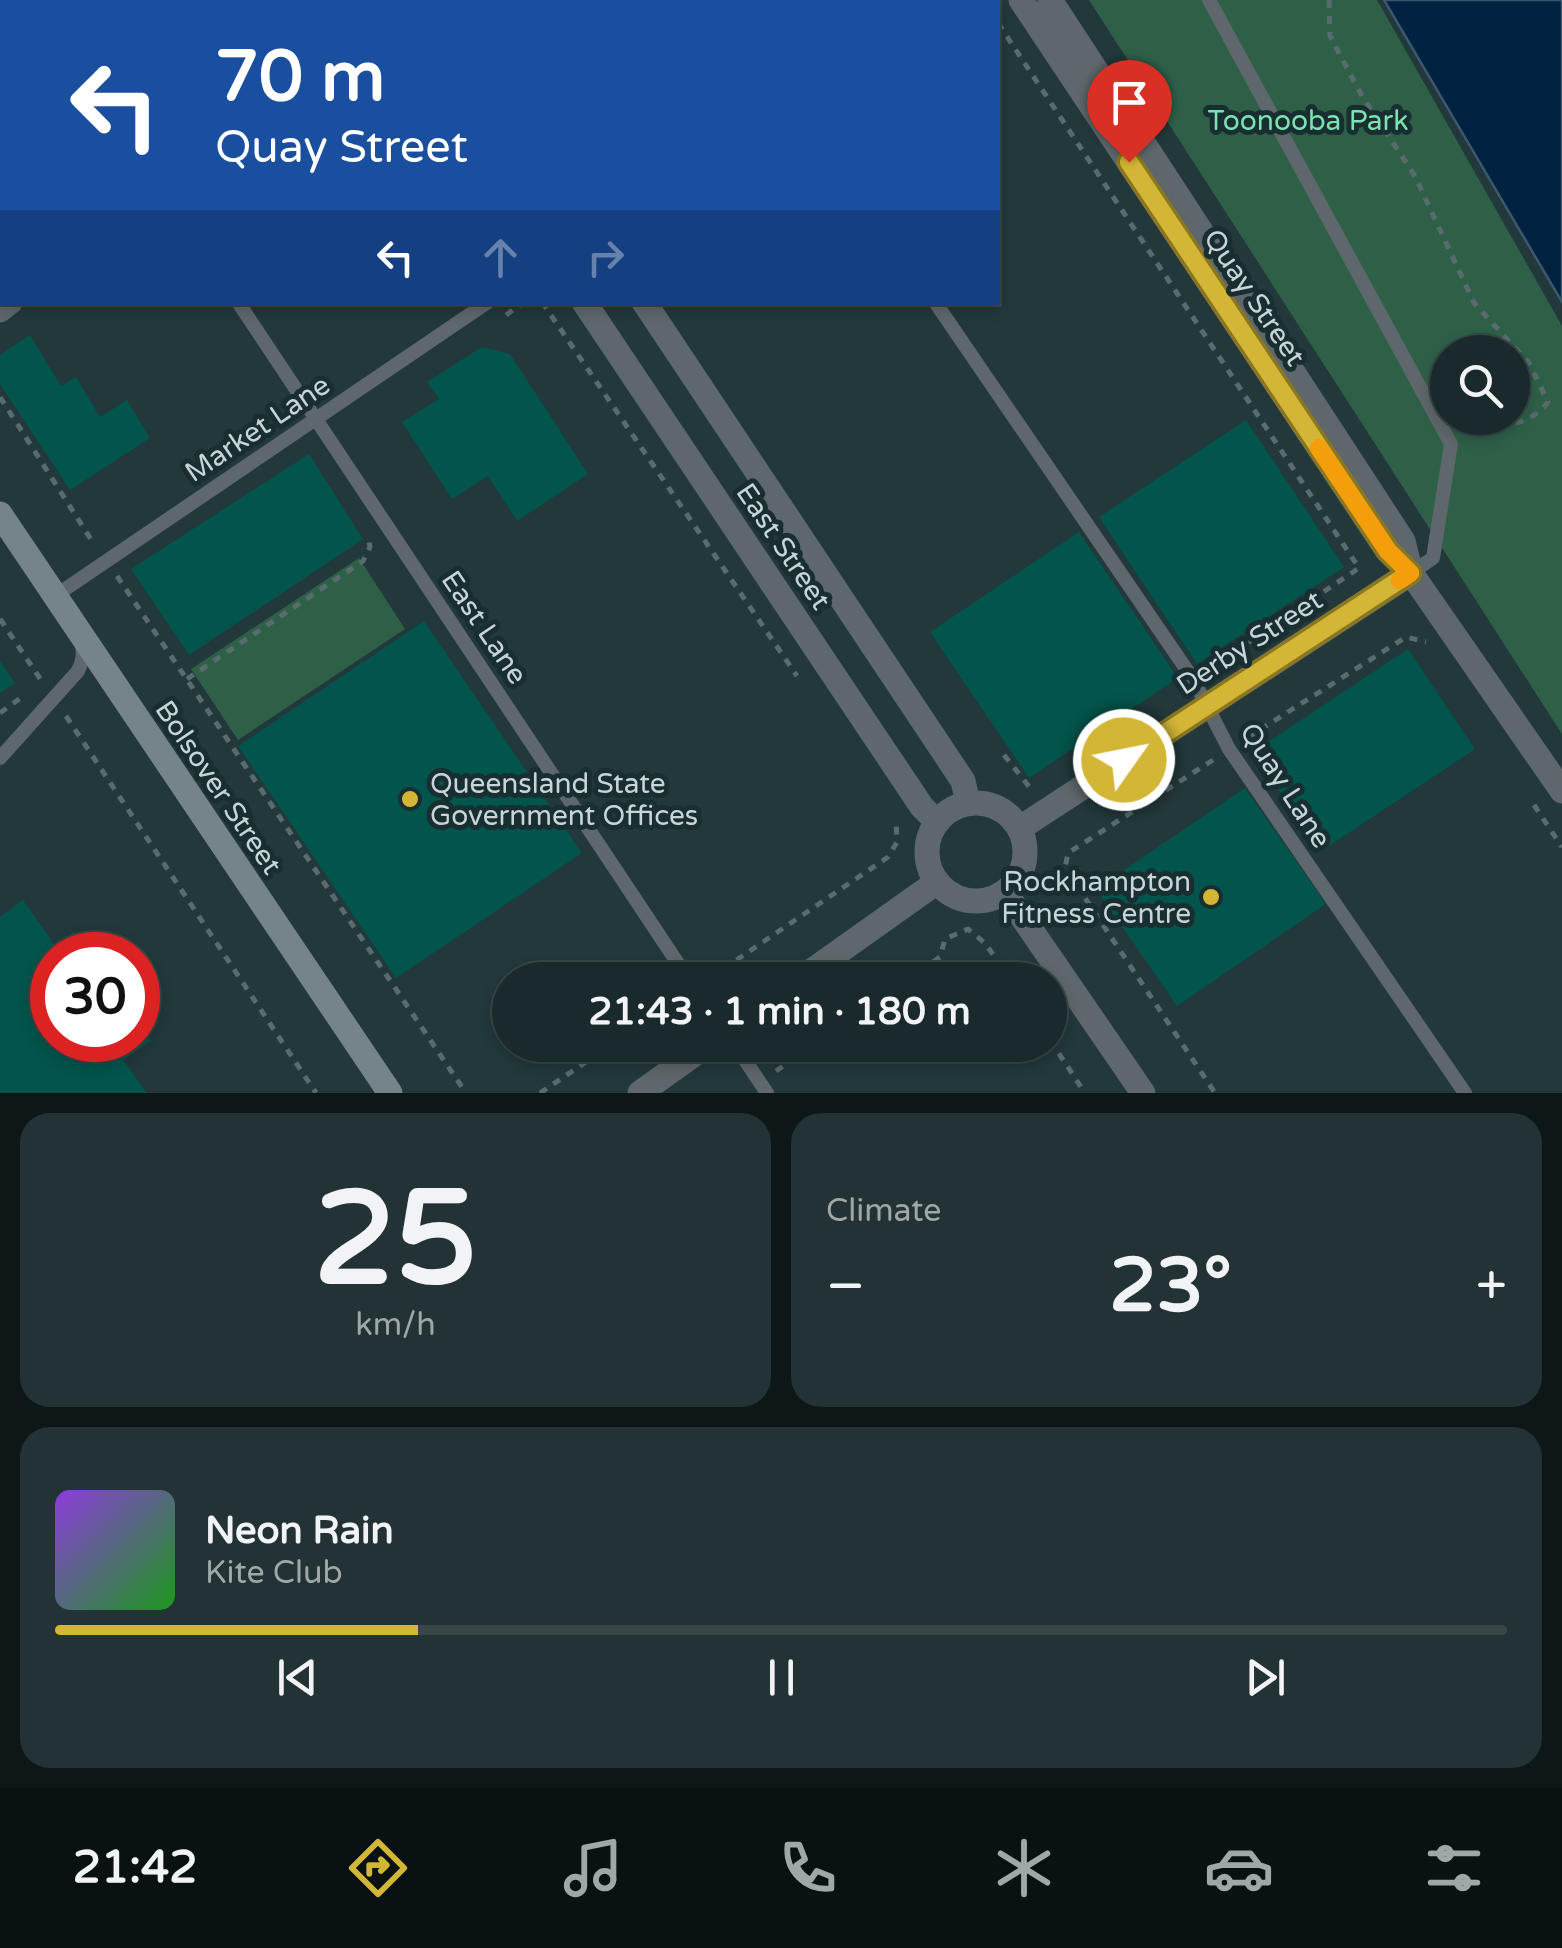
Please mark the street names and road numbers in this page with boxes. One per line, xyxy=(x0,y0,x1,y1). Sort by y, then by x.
street label: Quay Street xyxy=(1196,223,1312,373)
street label: Market Lane xyxy=(179,368,336,490)
street label: East Street xyxy=(729,477,838,616)
street label: East Lane xyxy=(434,564,534,691)
street label: Derby Street xyxy=(1170,583,1329,703)
street label: Bolsover Street xyxy=(148,694,289,881)
street label: Quay Lane xyxy=(1232,717,1338,854)

